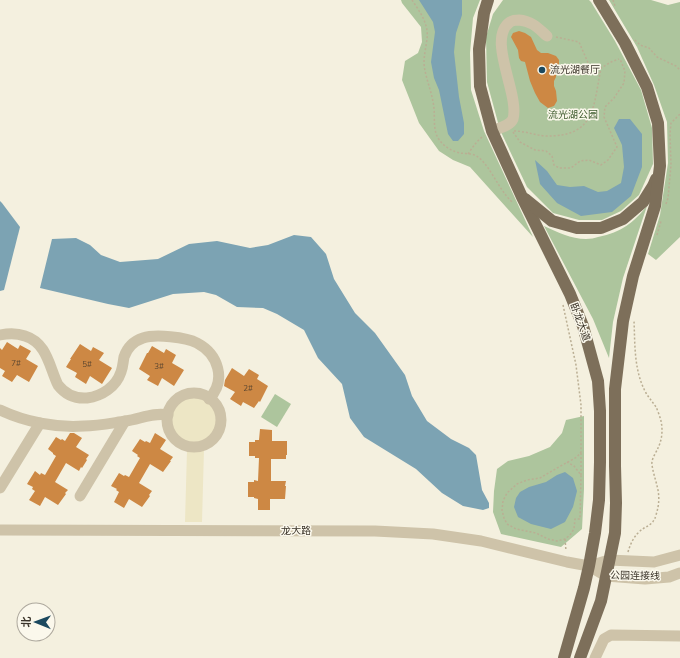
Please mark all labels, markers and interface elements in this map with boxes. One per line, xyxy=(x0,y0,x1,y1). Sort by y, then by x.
place label: 流光湖餐厅 xyxy=(550,63,600,77)
marker: 流光湖餐厅 xyxy=(537,65,547,75)
park label: 流光湖公园 xyxy=(548,108,598,122)
street label: 卧龙大道 xyxy=(567,301,593,343)
house number: 7# xyxy=(11,358,21,369)
house number: 5# xyxy=(82,359,92,370)
house number: 3# xyxy=(154,361,164,372)
house number: 2# xyxy=(243,383,253,394)
street label: 龙大路 xyxy=(281,524,311,538)
street label: 公园连接线 xyxy=(610,569,660,583)
north arrow xyxy=(16,602,56,642)
text: 北 xyxy=(19,616,34,627)

